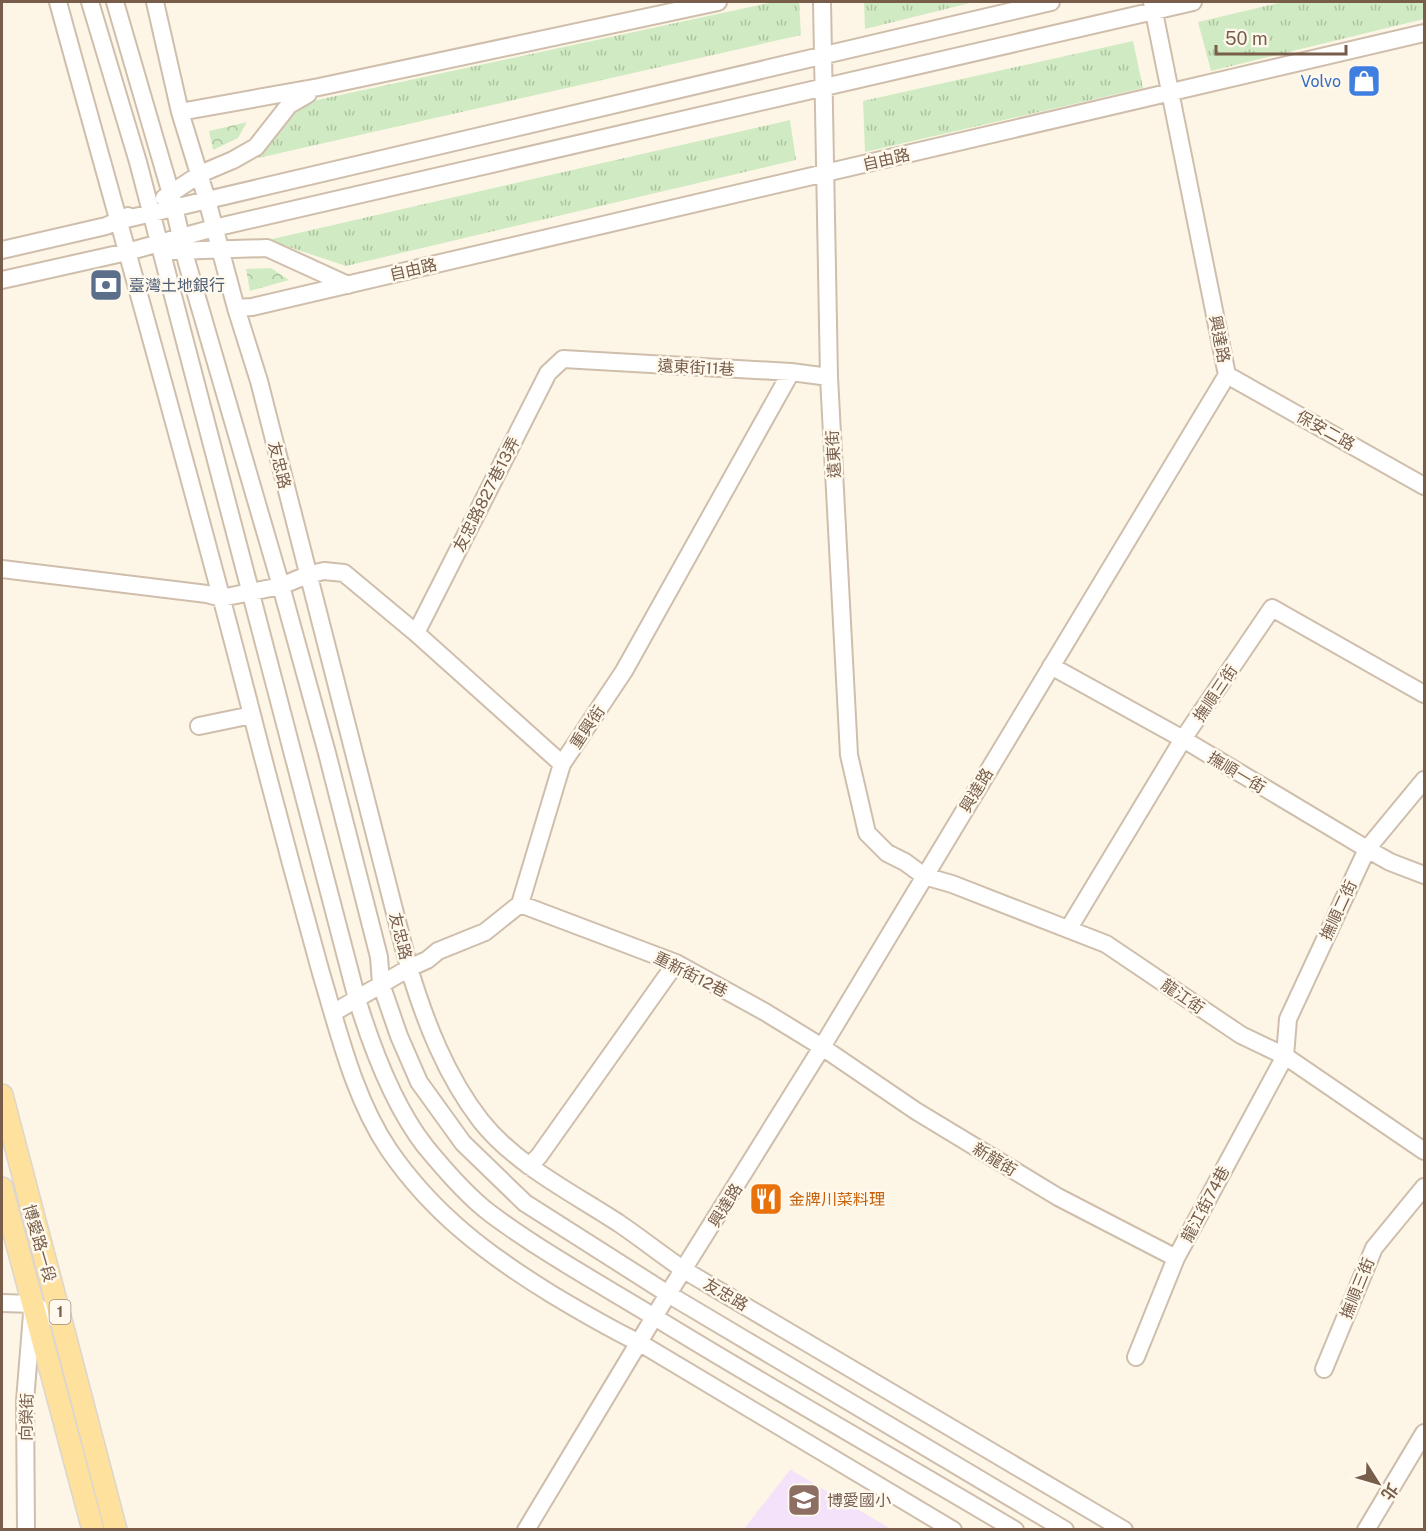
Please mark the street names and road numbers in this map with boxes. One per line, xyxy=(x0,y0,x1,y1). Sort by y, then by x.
street label: 自由路 xyxy=(861,145,912,174)
street label: 自由路 xyxy=(388,255,439,284)
street label: 興達路 xyxy=(1206,314,1233,364)
street label: 遠東街11巷 xyxy=(657,356,735,379)
street label: 保安二路 xyxy=(1293,407,1358,454)
street label: 遠東街 xyxy=(823,430,844,478)
street label: 友忠路827巷13弄 xyxy=(449,434,524,555)
street label: 友忠路 xyxy=(264,440,295,491)
street label: 撫順三街 xyxy=(1190,661,1241,725)
street label: 重興街 xyxy=(566,702,609,752)
street label: 撫順一街 xyxy=(1204,748,1269,797)
street label: 興達路 xyxy=(956,765,997,816)
street label: 撫順二街 xyxy=(1316,877,1361,943)
street label: 友忠路 xyxy=(385,911,416,962)
street label: 重新街12巷 xyxy=(651,948,731,1001)
street label: 龍江街 xyxy=(1158,975,1208,1018)
street label: 新龍街 xyxy=(969,1139,1020,1180)
street label: 龍江街74巷 xyxy=(1178,1163,1233,1245)
street label: 興達路 xyxy=(705,1180,746,1231)
street label: 博愛路一段 xyxy=(19,1202,60,1284)
street label: 撫順三街 xyxy=(1337,1255,1378,1321)
street label: 友忠路 xyxy=(700,1274,751,1315)
road number: 1 xyxy=(50,1300,70,1324)
street label: 向榮街 xyxy=(17,1393,36,1441)

